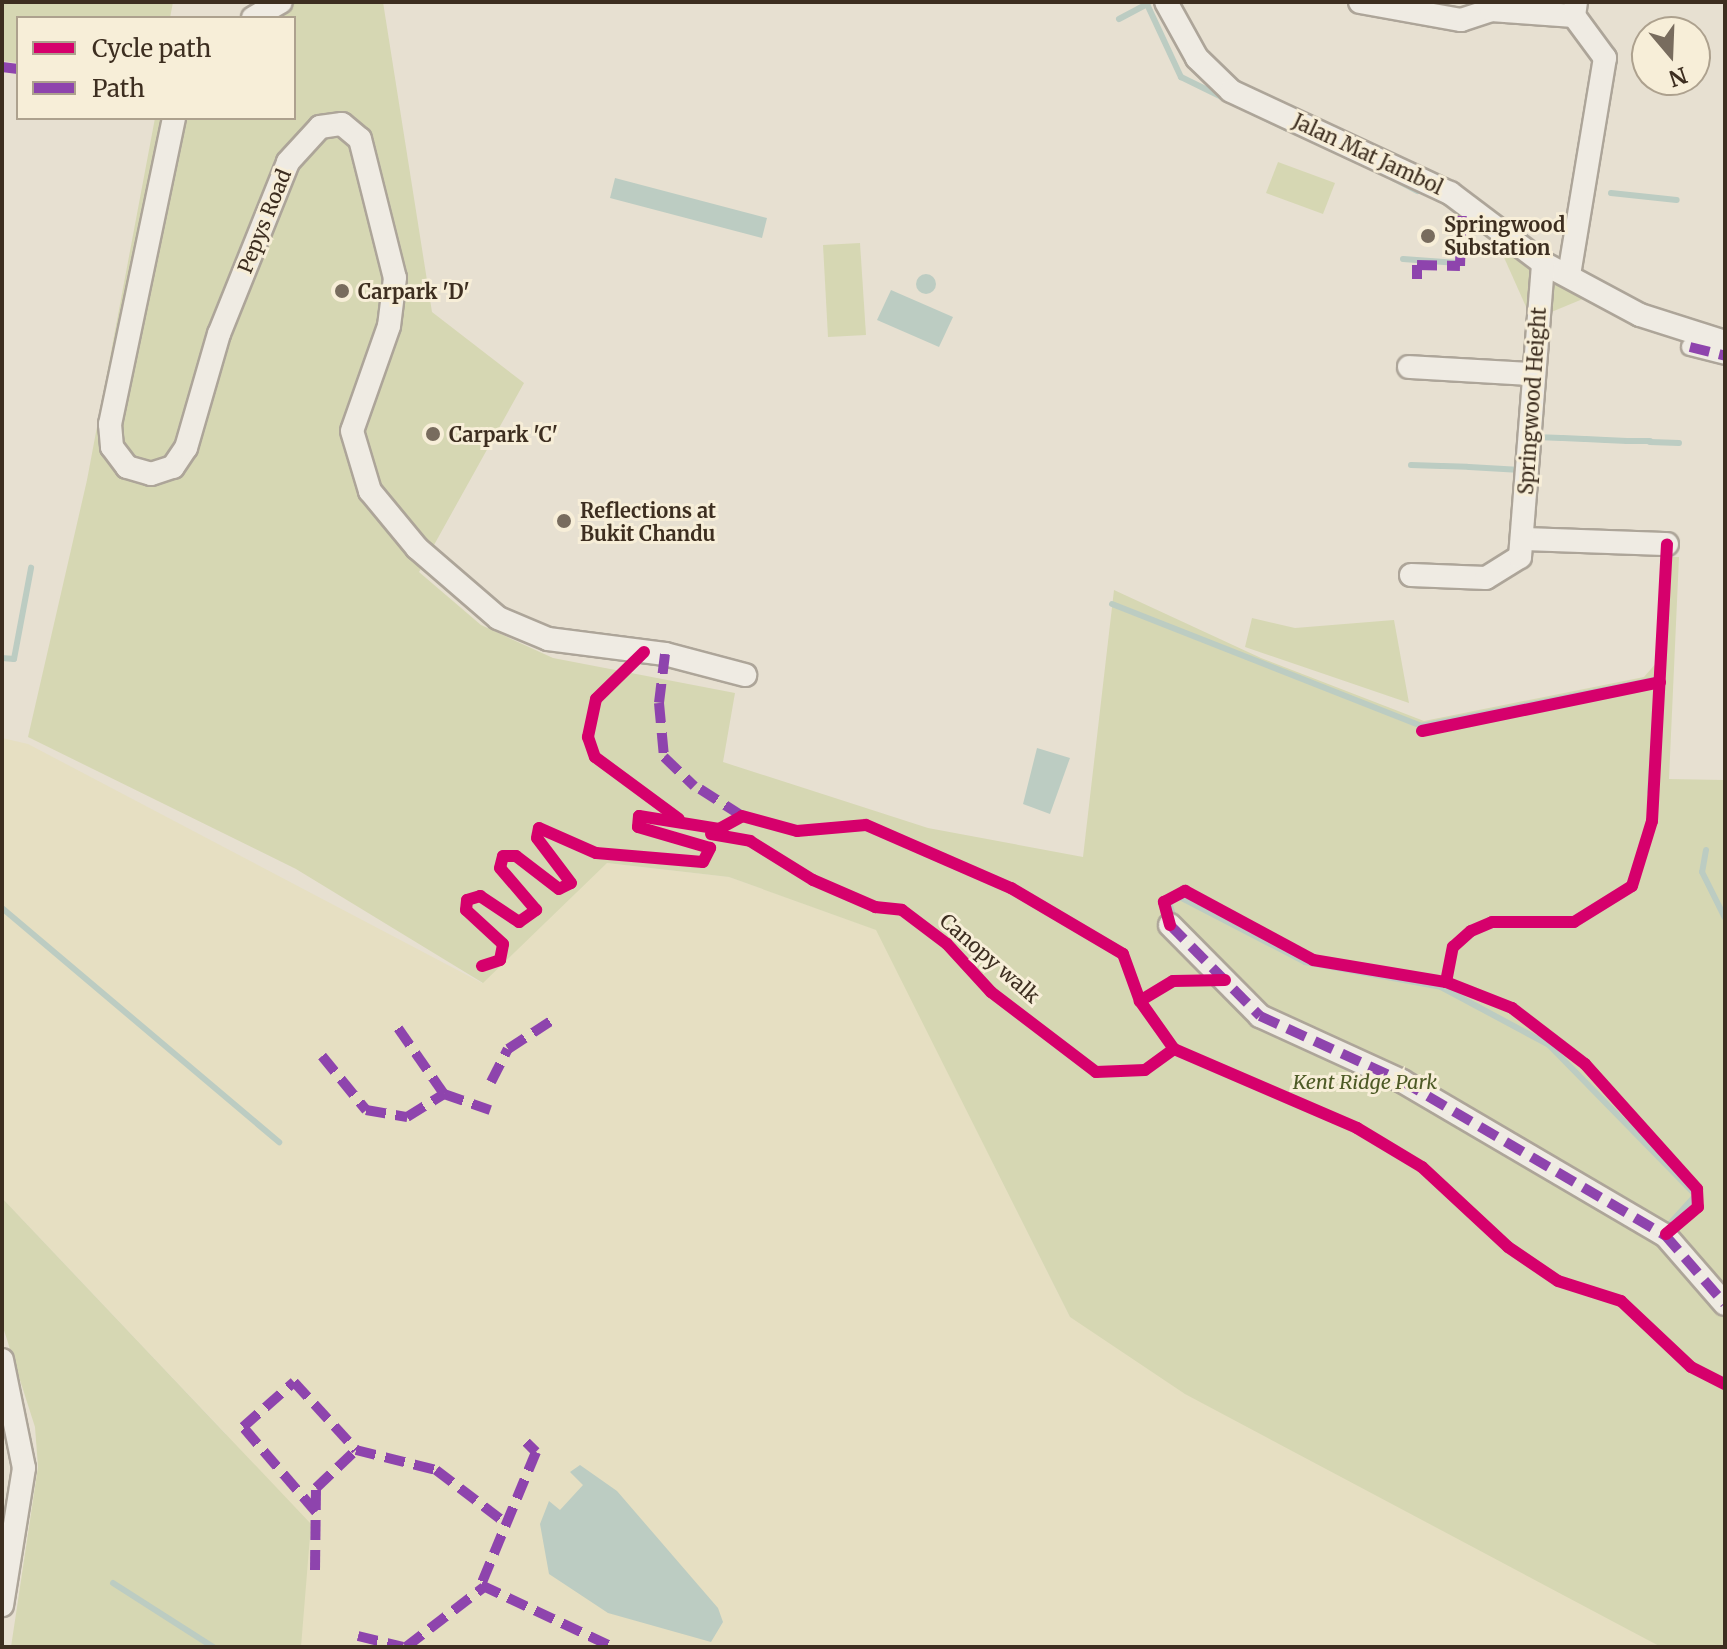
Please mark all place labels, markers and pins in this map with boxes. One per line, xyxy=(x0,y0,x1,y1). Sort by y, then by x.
place label: Springwood Substation xyxy=(1444,212,1565,259)
marker: Springwood Substation xyxy=(1419,227,1437,245)
place label: Carpark 'D' xyxy=(358,279,470,303)
marker: Carpark 'D' xyxy=(333,282,351,300)
place label: Carpark 'C' xyxy=(449,422,558,446)
marker: Carpark 'C' xyxy=(424,425,442,443)
place label: Reflections at Bukit Chandu xyxy=(580,498,716,545)
marker: Reflections at Bukit Chandu xyxy=(555,512,573,530)

